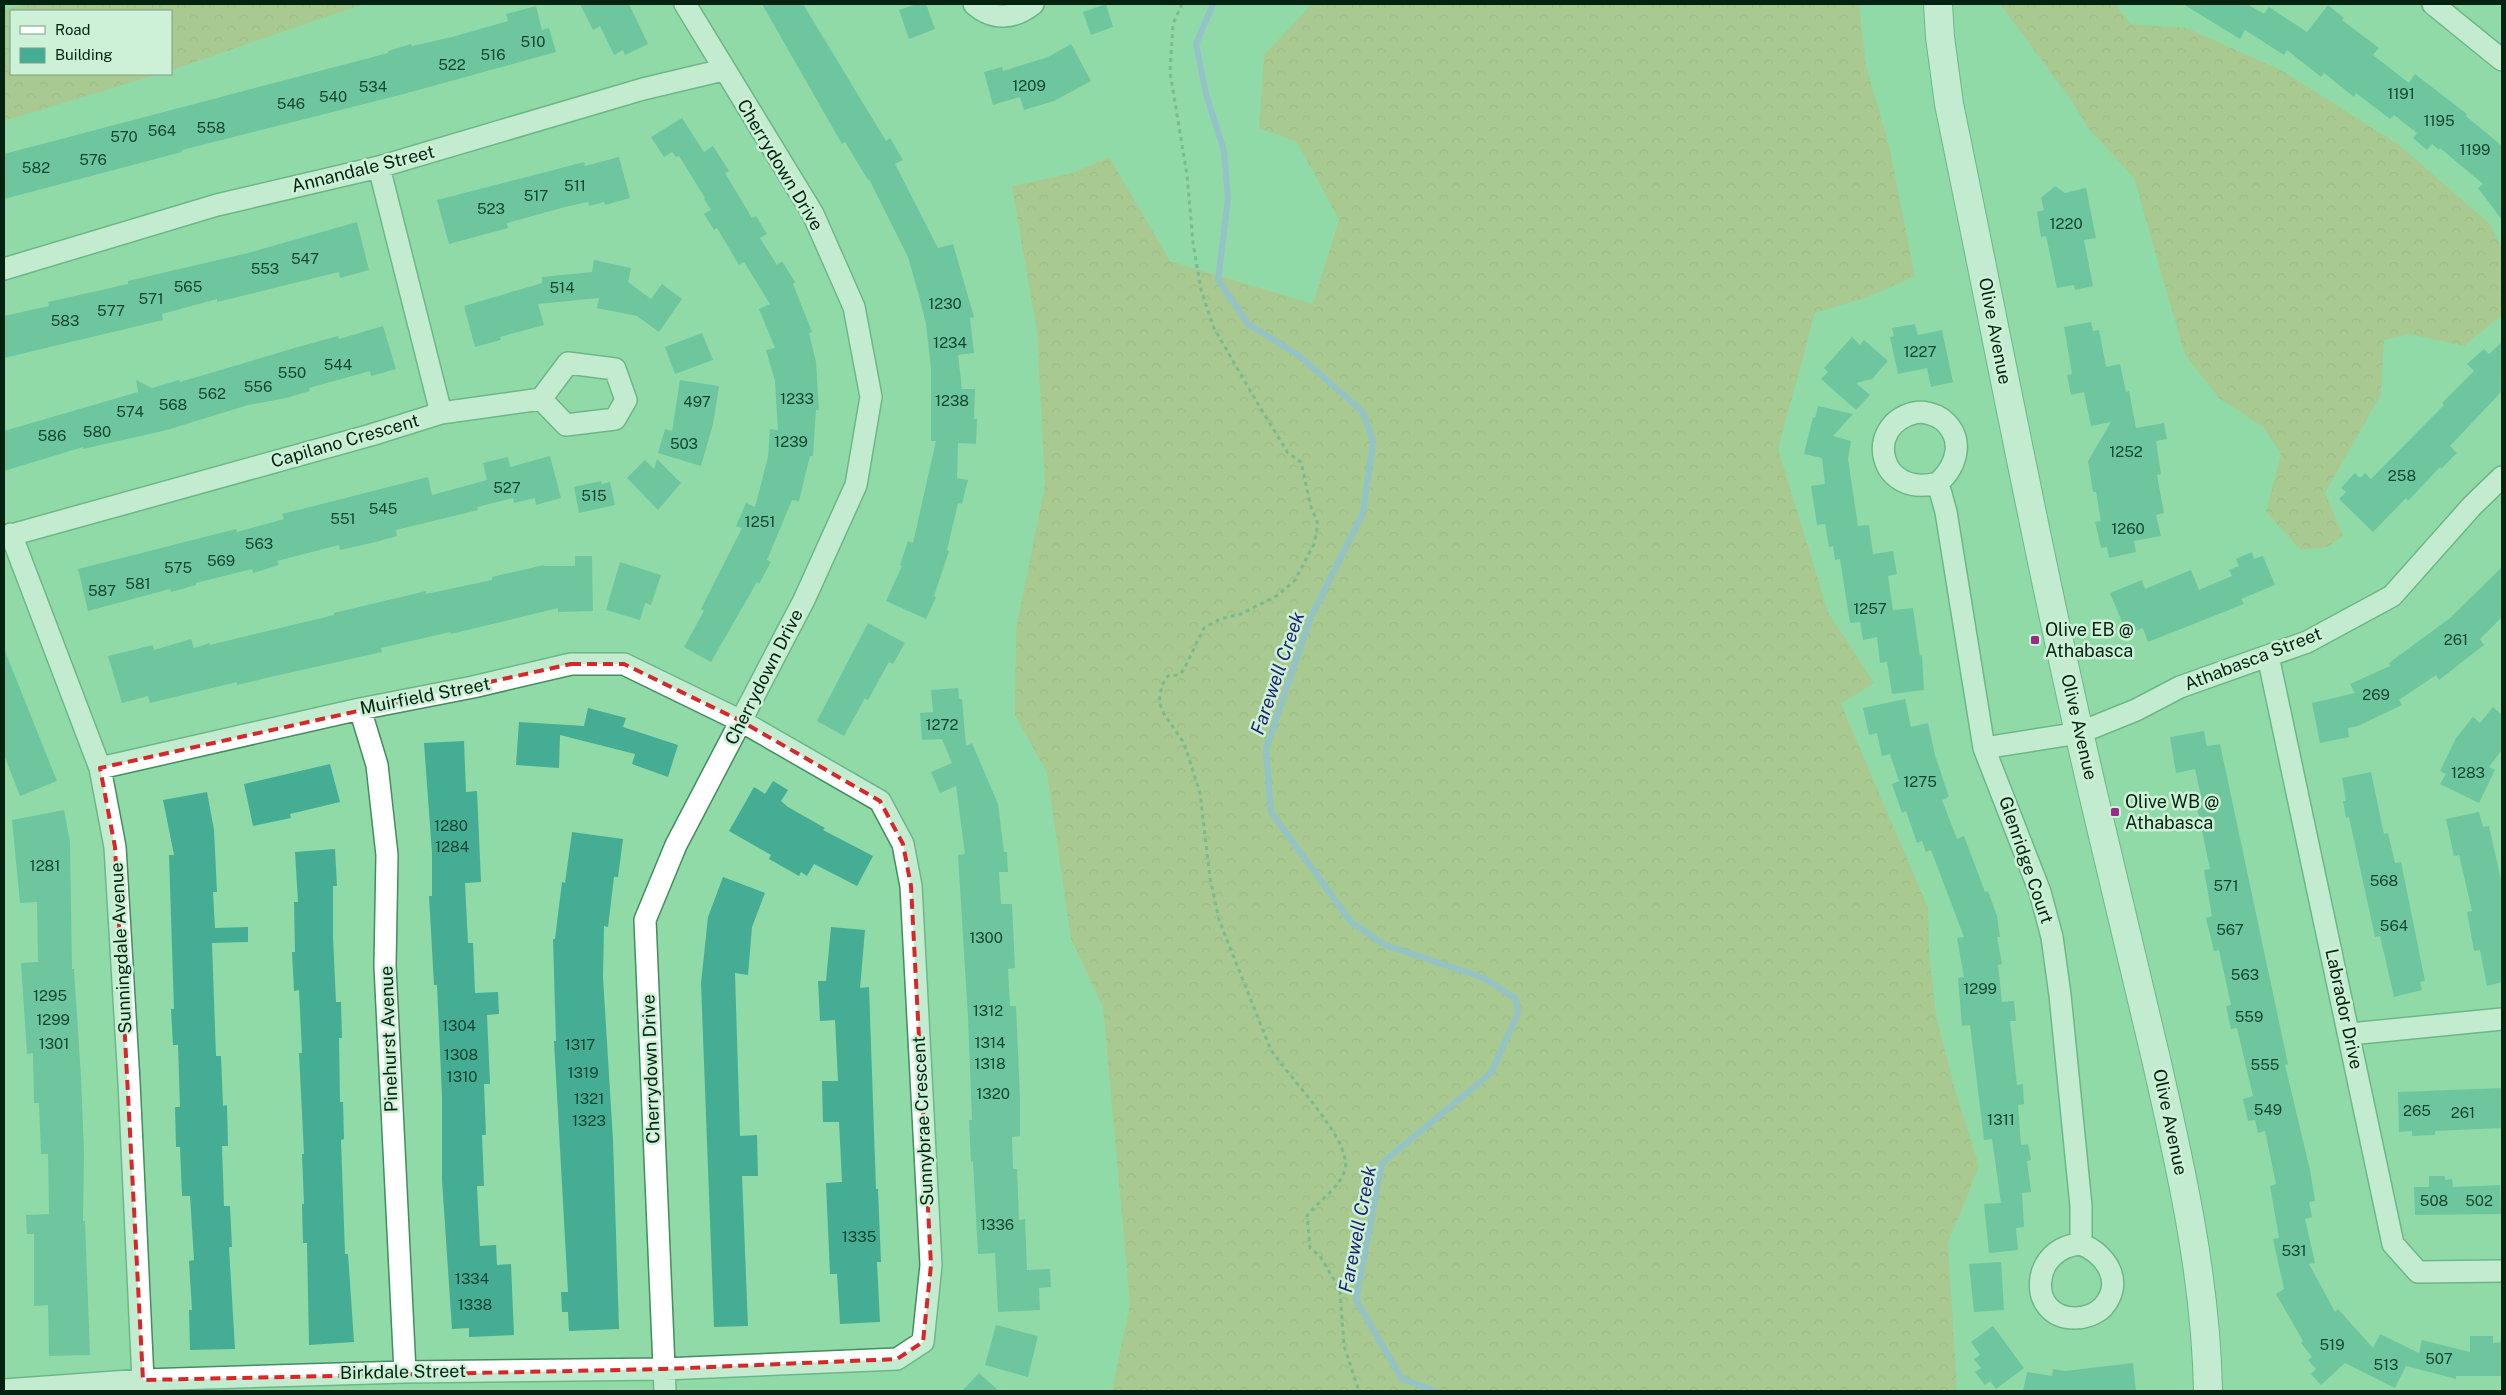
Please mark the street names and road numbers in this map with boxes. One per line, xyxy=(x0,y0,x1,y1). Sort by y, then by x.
street label: Cherrydown Drive xyxy=(733,95,828,234)
street label: Annandale Street xyxy=(289,141,437,196)
street label: Olive Avenue xyxy=(1975,276,2016,386)
street label: Capilano Crescent xyxy=(268,409,421,472)
street label: Cherrydown Drive xyxy=(720,605,807,748)
street label: Athabasca Street xyxy=(2181,623,2324,694)
street label: Olive Avenue xyxy=(2057,672,2102,782)
street label: Muirfield Street xyxy=(358,673,492,718)
street label: Glenridge Court xyxy=(1995,793,2058,926)
street label: Sunningdale Avenue xyxy=(106,862,135,1034)
street label: Labrador Drive xyxy=(2321,947,2368,1071)
street label: Pinehurst Avenue xyxy=(375,965,402,1113)
street label: Cherrydown Drive xyxy=(637,994,664,1144)
street label: Sunnybrae Crescent xyxy=(908,1036,937,1206)
street label: Olive Avenue xyxy=(2149,1067,2192,1177)
street label: Birkdale Street xyxy=(340,1360,466,1383)

